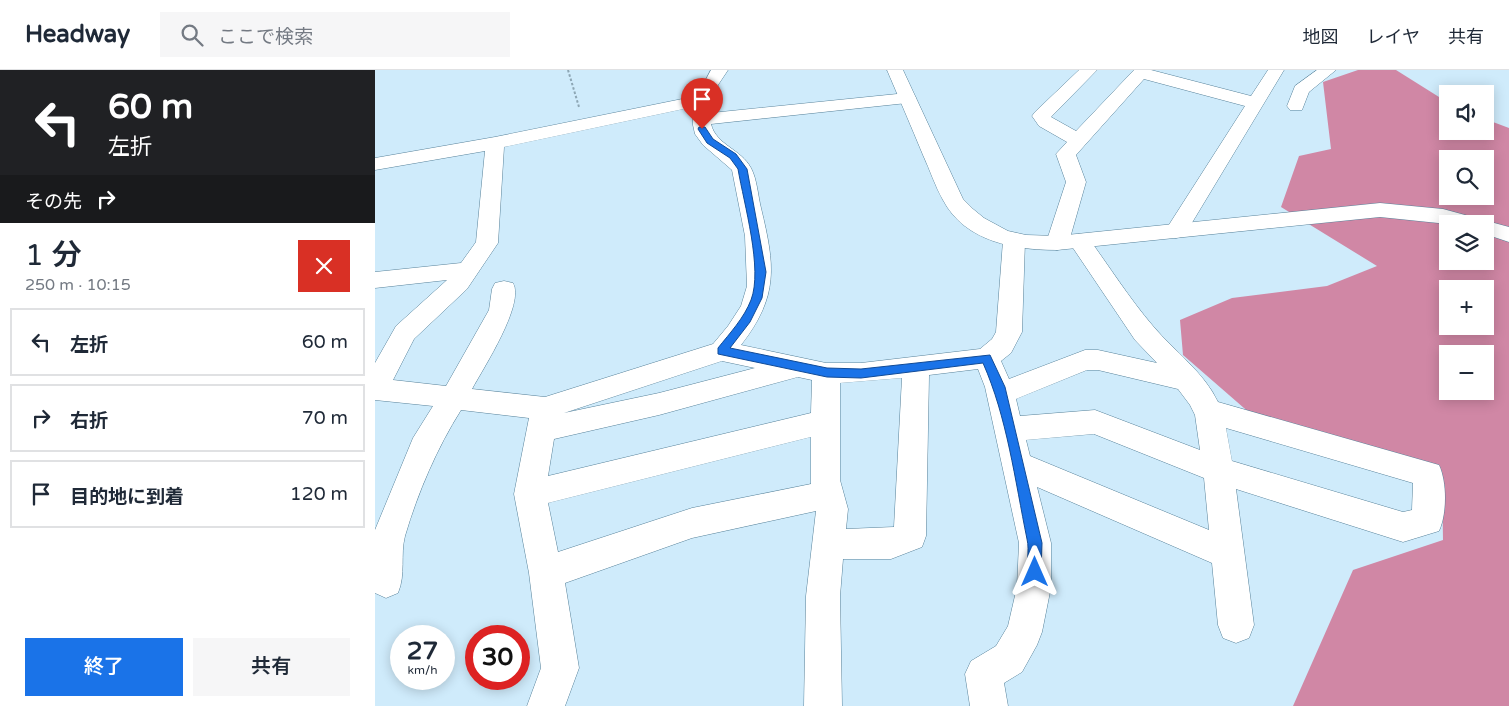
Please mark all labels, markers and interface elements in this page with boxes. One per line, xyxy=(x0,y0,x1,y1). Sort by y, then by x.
search box xyxy=(160,12,510,57)
text: Headway xyxy=(25,20,130,49)
icon: search xyxy=(178,21,206,49)
text: ここで検索 xyxy=(218,26,313,48)
text: 地図 xyxy=(1303,26,1339,48)
text: レイヤ xyxy=(1367,26,1420,48)
text: 共有 xyxy=(1448,26,1484,48)
pin xyxy=(681,78,723,129)
icon: arrive xyxy=(688,85,716,113)
map controls xyxy=(1439,85,1494,400)
button: sound xyxy=(1439,85,1494,140)
text: 60 m xyxy=(108,86,193,128)
icon: left xyxy=(25,90,90,155)
text: 左折 xyxy=(108,134,152,160)
button: search xyxy=(1439,150,1494,205)
icon: right xyxy=(92,185,120,213)
text: その先 xyxy=(25,191,82,213)
button: layers xyxy=(1439,215,1494,270)
text: 1 分 xyxy=(25,237,82,274)
button: close xyxy=(298,240,350,292)
text: 250 m · 10:15 xyxy=(25,275,131,295)
button: + xyxy=(1439,280,1494,335)
icon: left xyxy=(27,328,55,356)
text: 60 m xyxy=(302,331,348,353)
text: 左折 xyxy=(70,334,108,356)
button: − xyxy=(1439,345,1494,400)
icon: right xyxy=(27,404,55,432)
text: 70 m xyxy=(302,407,348,429)
text: 右折 xyxy=(70,410,108,432)
icon: arrive xyxy=(27,480,55,508)
text: 120 m xyxy=(290,483,348,505)
text: 目的地に到着 xyxy=(70,486,184,508)
position arrow xyxy=(1008,545,1060,597)
speed limit sign: 30 xyxy=(465,625,530,690)
text: 27 xyxy=(407,636,438,666)
button: 終了 xyxy=(25,638,183,696)
button: 共有 xyxy=(193,638,350,696)
text: km/h xyxy=(407,663,438,677)

